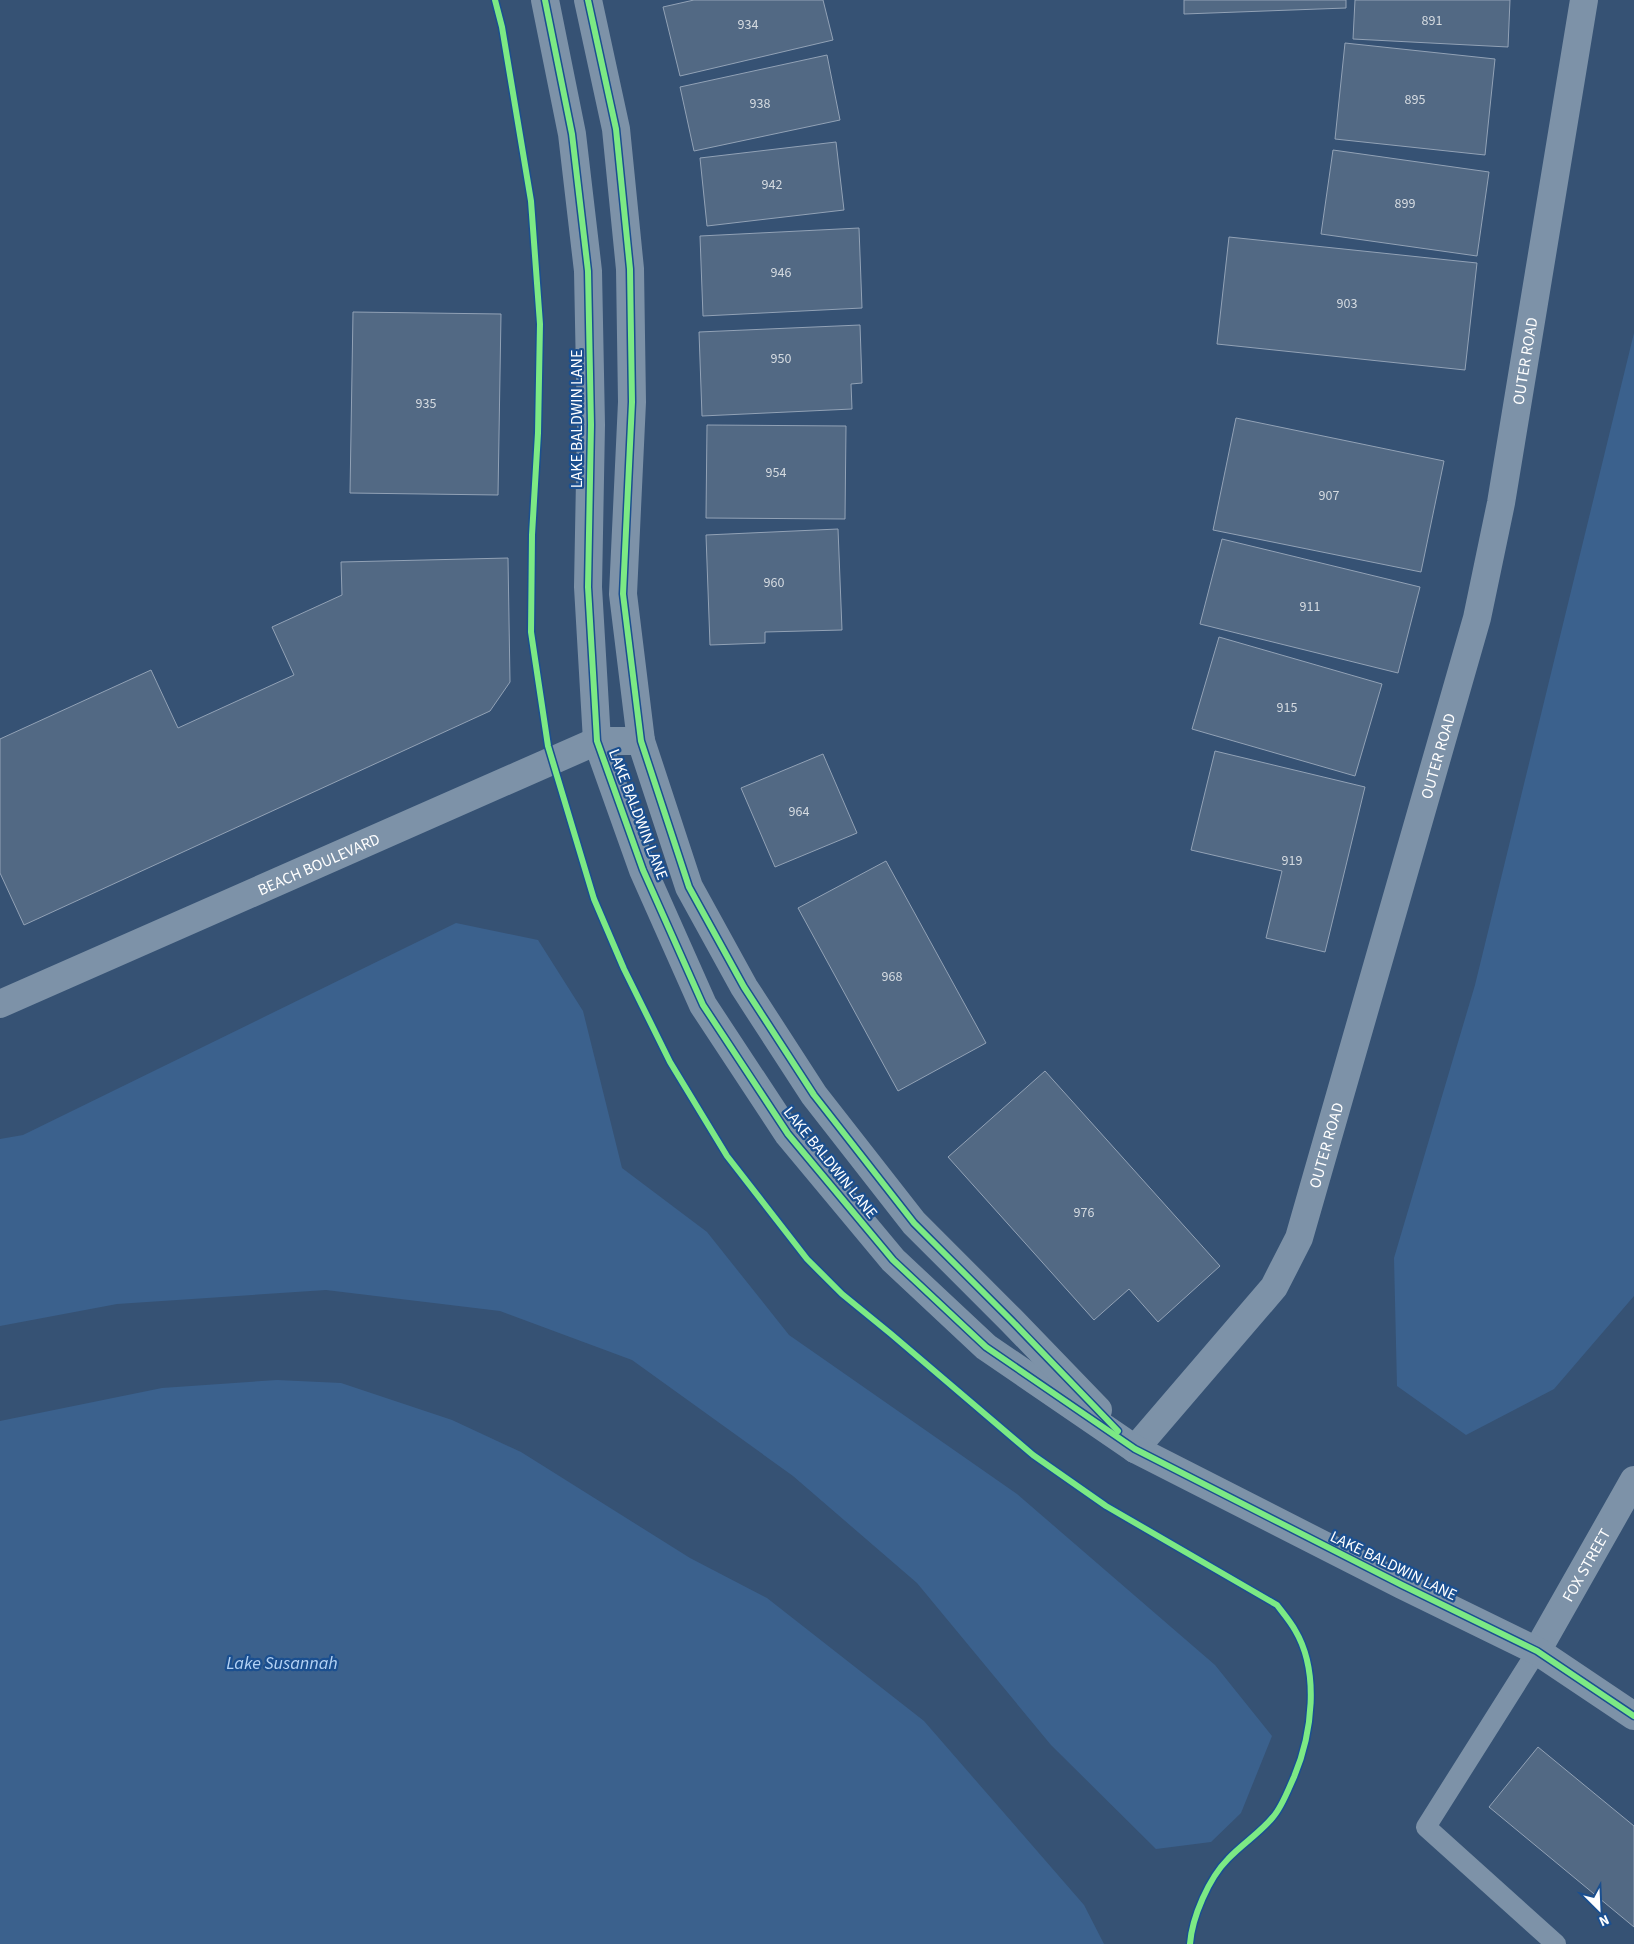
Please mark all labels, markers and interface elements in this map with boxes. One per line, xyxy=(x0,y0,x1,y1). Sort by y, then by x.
house number: 891 xyxy=(1422,11,1442,31)
house number: 934 xyxy=(738,15,758,35)
house number: 895 xyxy=(1405,90,1425,110)
house number: 938 xyxy=(750,94,770,114)
house number: 942 xyxy=(762,175,782,195)
house number: 899 xyxy=(1395,194,1415,214)
house number: 946 xyxy=(771,263,791,283)
house number: 903 xyxy=(1337,294,1357,314)
street label: OUTER ROAD xyxy=(1507,316,1544,406)
house number: 950 xyxy=(771,349,791,369)
street label: LAKE BALDWIN LANE xyxy=(566,350,588,488)
house number: 935 xyxy=(416,394,436,414)
house number: 954 xyxy=(766,463,786,483)
house number: 907 xyxy=(1319,486,1339,506)
house number: 960 xyxy=(764,573,784,593)
house number: 911 xyxy=(1300,597,1320,617)
house number: 915 xyxy=(1277,698,1297,718)
street label: OUTER ROAD xyxy=(1416,711,1461,802)
street label: LAKE BALDWIN LANE xyxy=(603,746,673,883)
house number: 964 xyxy=(789,802,809,822)
street label: BEACH BOULEVARD xyxy=(254,828,384,901)
house number: 919 xyxy=(1282,851,1302,871)
house number: 968 xyxy=(882,967,902,987)
street label: OUTER ROAD xyxy=(1304,1100,1349,1191)
street label: LAKE BALDWIN LANE xyxy=(778,1102,882,1223)
house number: 976 xyxy=(1074,1203,1094,1223)
street label: FOX STREET xyxy=(1557,1524,1616,1606)
street label: LAKE BALDWIN LANE xyxy=(1326,1526,1461,1606)
water label: Lake Susannah xyxy=(226,1651,338,1676)
north arrow xyxy=(1574,1884,1624,1934)
text: N xyxy=(1596,1909,1612,1931)

